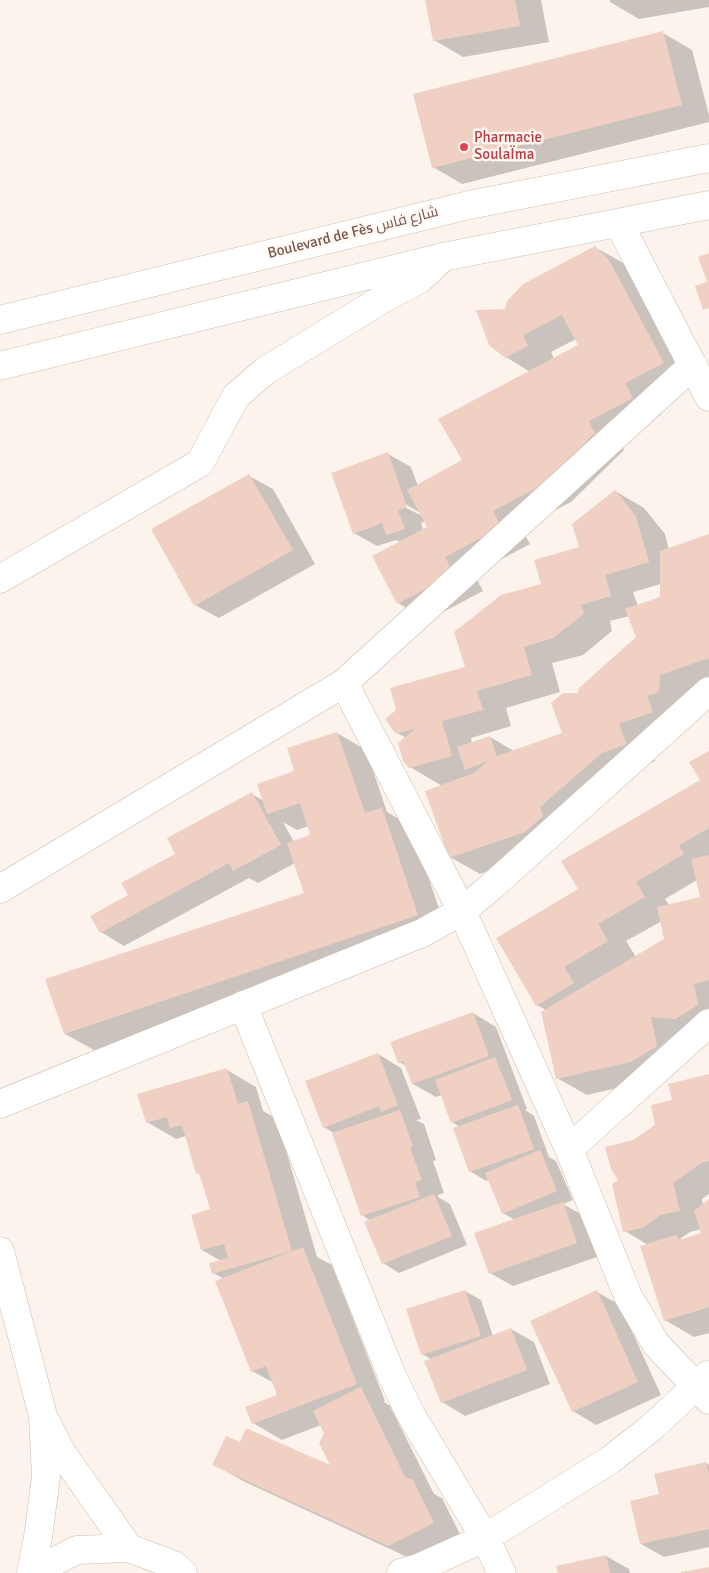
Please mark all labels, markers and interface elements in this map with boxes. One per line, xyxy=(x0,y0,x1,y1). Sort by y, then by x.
place label: Pharmacie SoulaÏma xyxy=(474,129,542,164)
marker: Pharmacie SoulaÏma xyxy=(458,141,470,153)
street label: Boulevard de Fès شارع فاس xyxy=(266,203,440,263)

